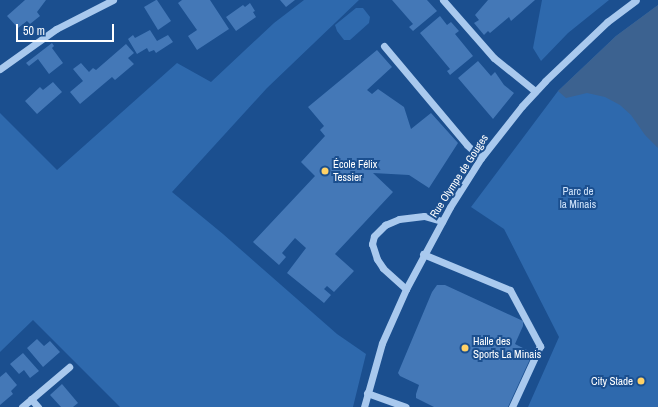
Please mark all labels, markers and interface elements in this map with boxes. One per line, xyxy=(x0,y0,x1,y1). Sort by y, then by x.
scale bar xyxy=(18,16,116,42)
text: 50 m xyxy=(23,23,45,39)
street label: Rue Olympe de Gouges xyxy=(427,132,491,220)
place label: École Félix Tessier xyxy=(333,158,377,184)
marker: École Félix Tessier xyxy=(320,166,330,176)
park label: Parc de la Minais xyxy=(560,185,596,211)
place label: Halle des Sports La Minais xyxy=(473,335,541,361)
marker: Halle des Sports La Minais xyxy=(460,343,470,353)
place label: City Stade xyxy=(591,374,633,388)
marker: City Stade xyxy=(636,376,646,386)

